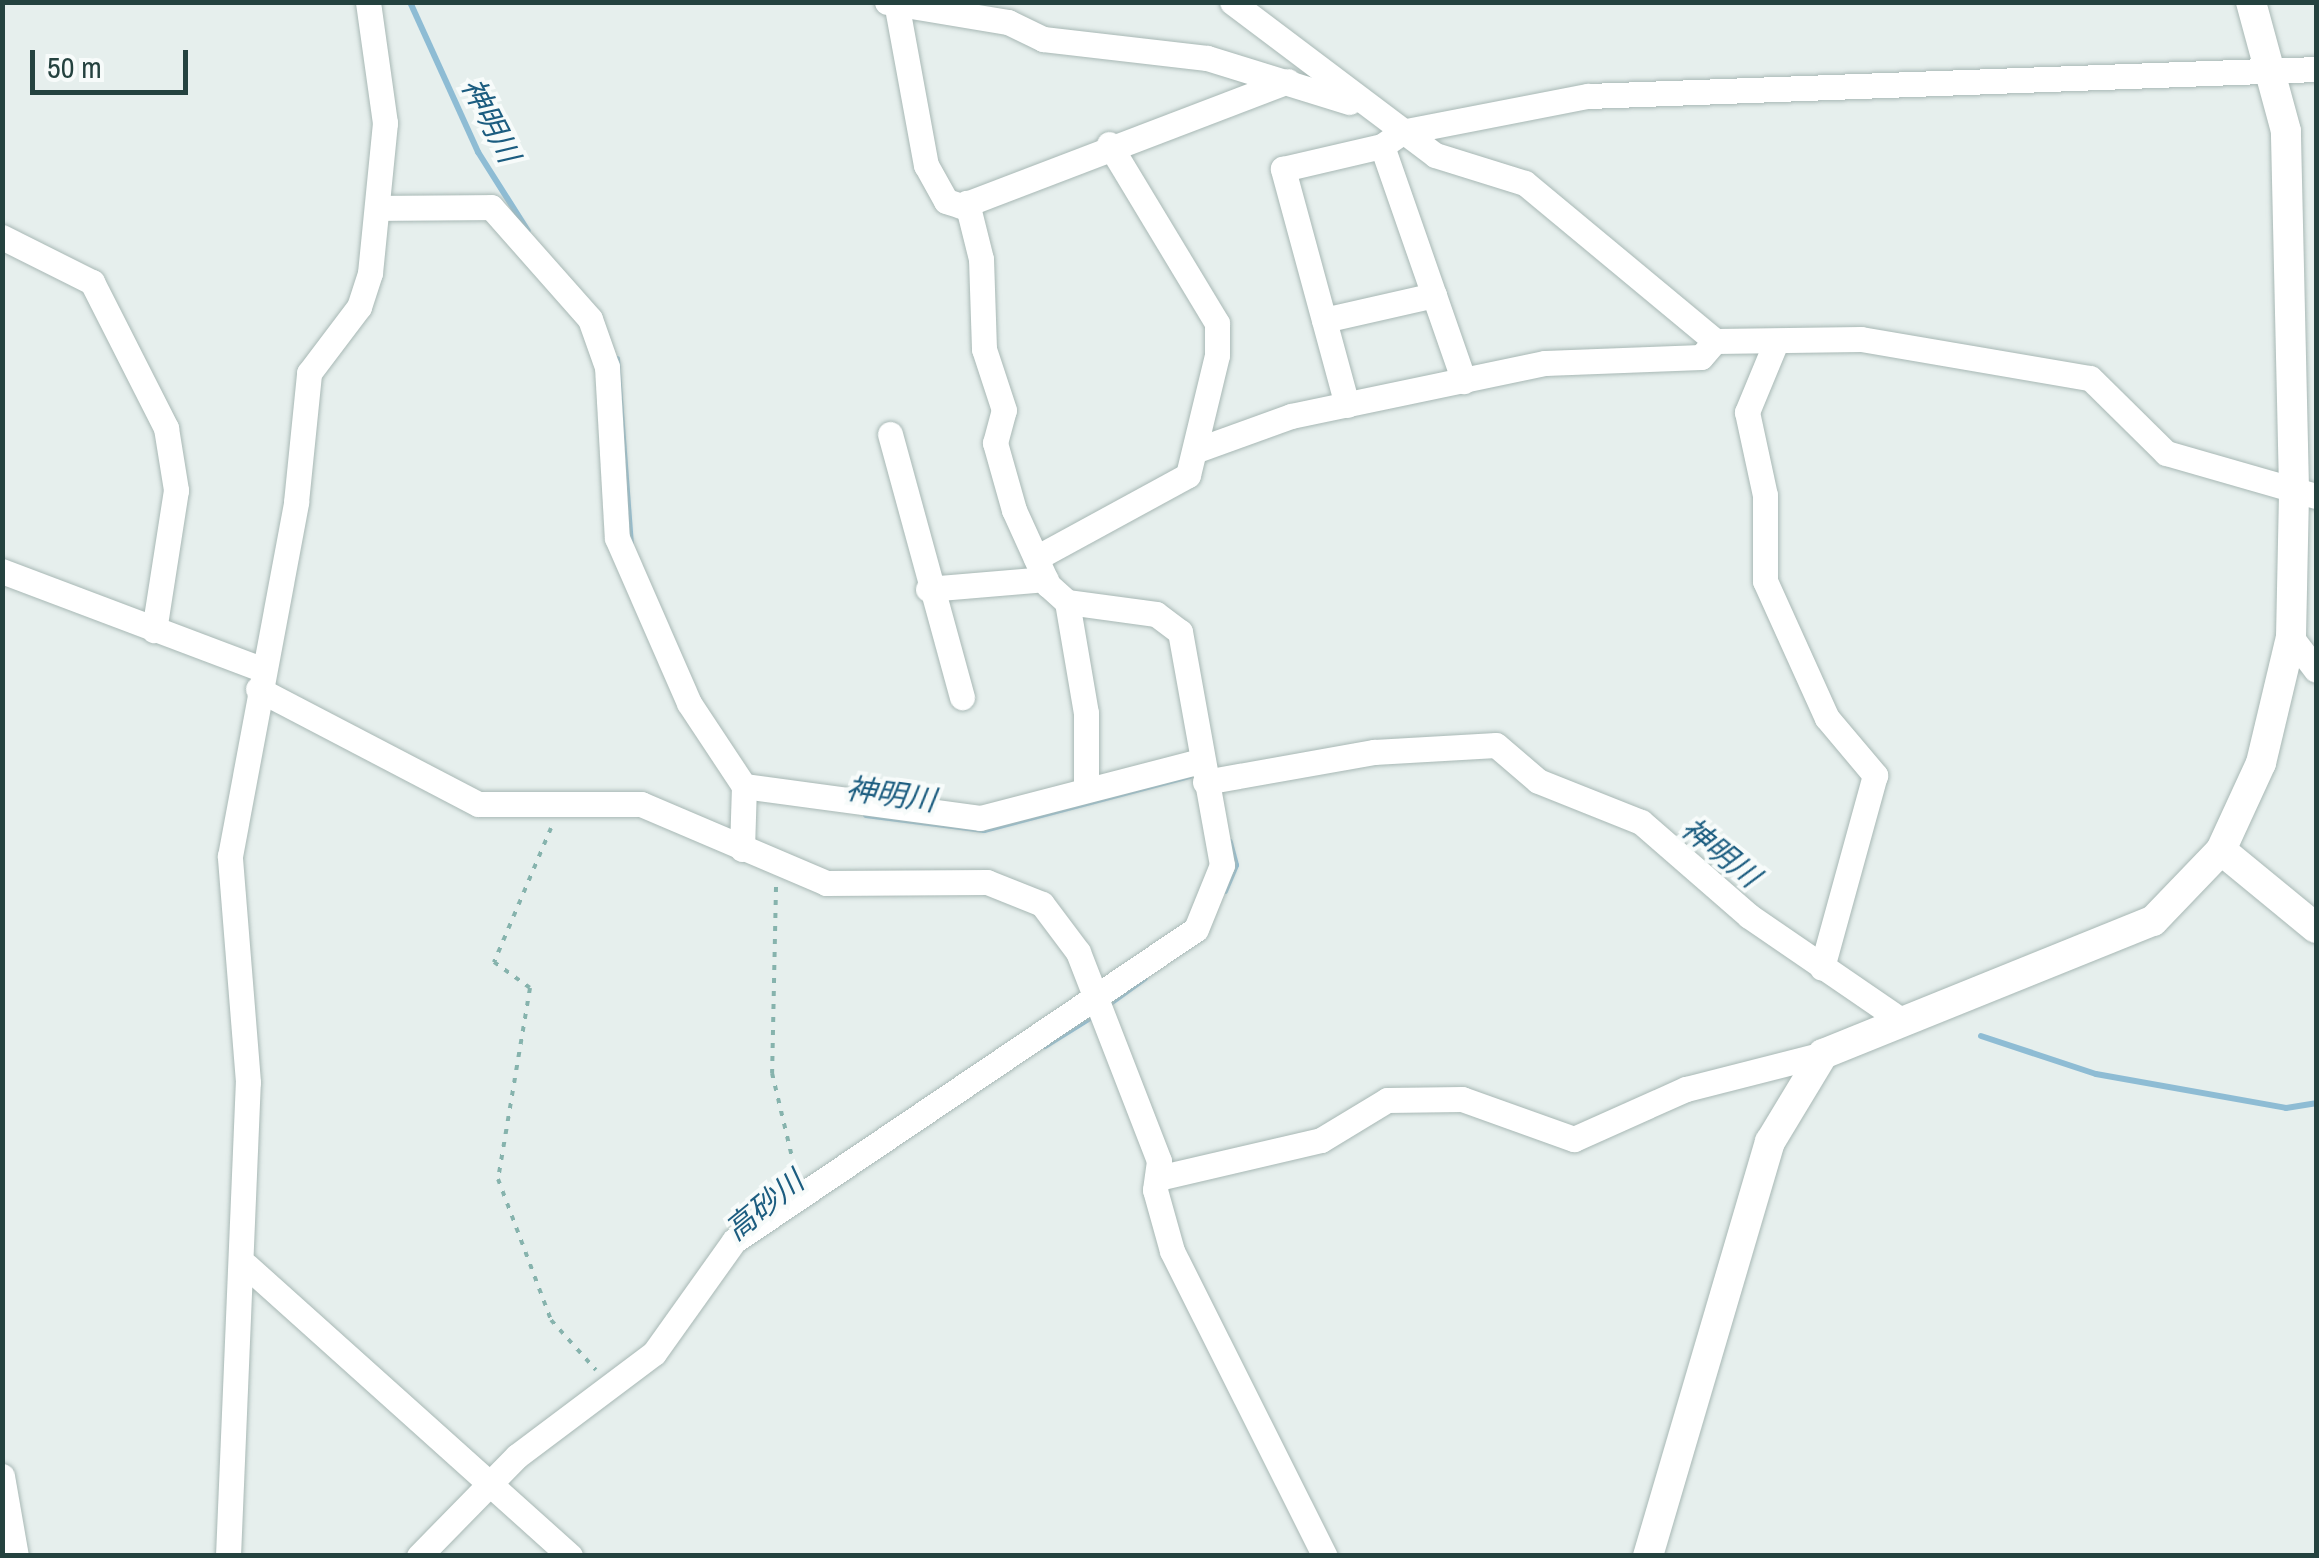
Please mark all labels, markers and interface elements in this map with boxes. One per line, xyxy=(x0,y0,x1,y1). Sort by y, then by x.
scale bar xyxy=(35,30,192,92)
text: 50 m xyxy=(47,47,102,87)
water label: 神明川 xyxy=(455,72,527,168)
water label: 神明川 xyxy=(844,770,938,818)
water label: 神明川 xyxy=(1675,810,1767,894)
water label: 高砂川 xyxy=(718,1163,810,1247)

